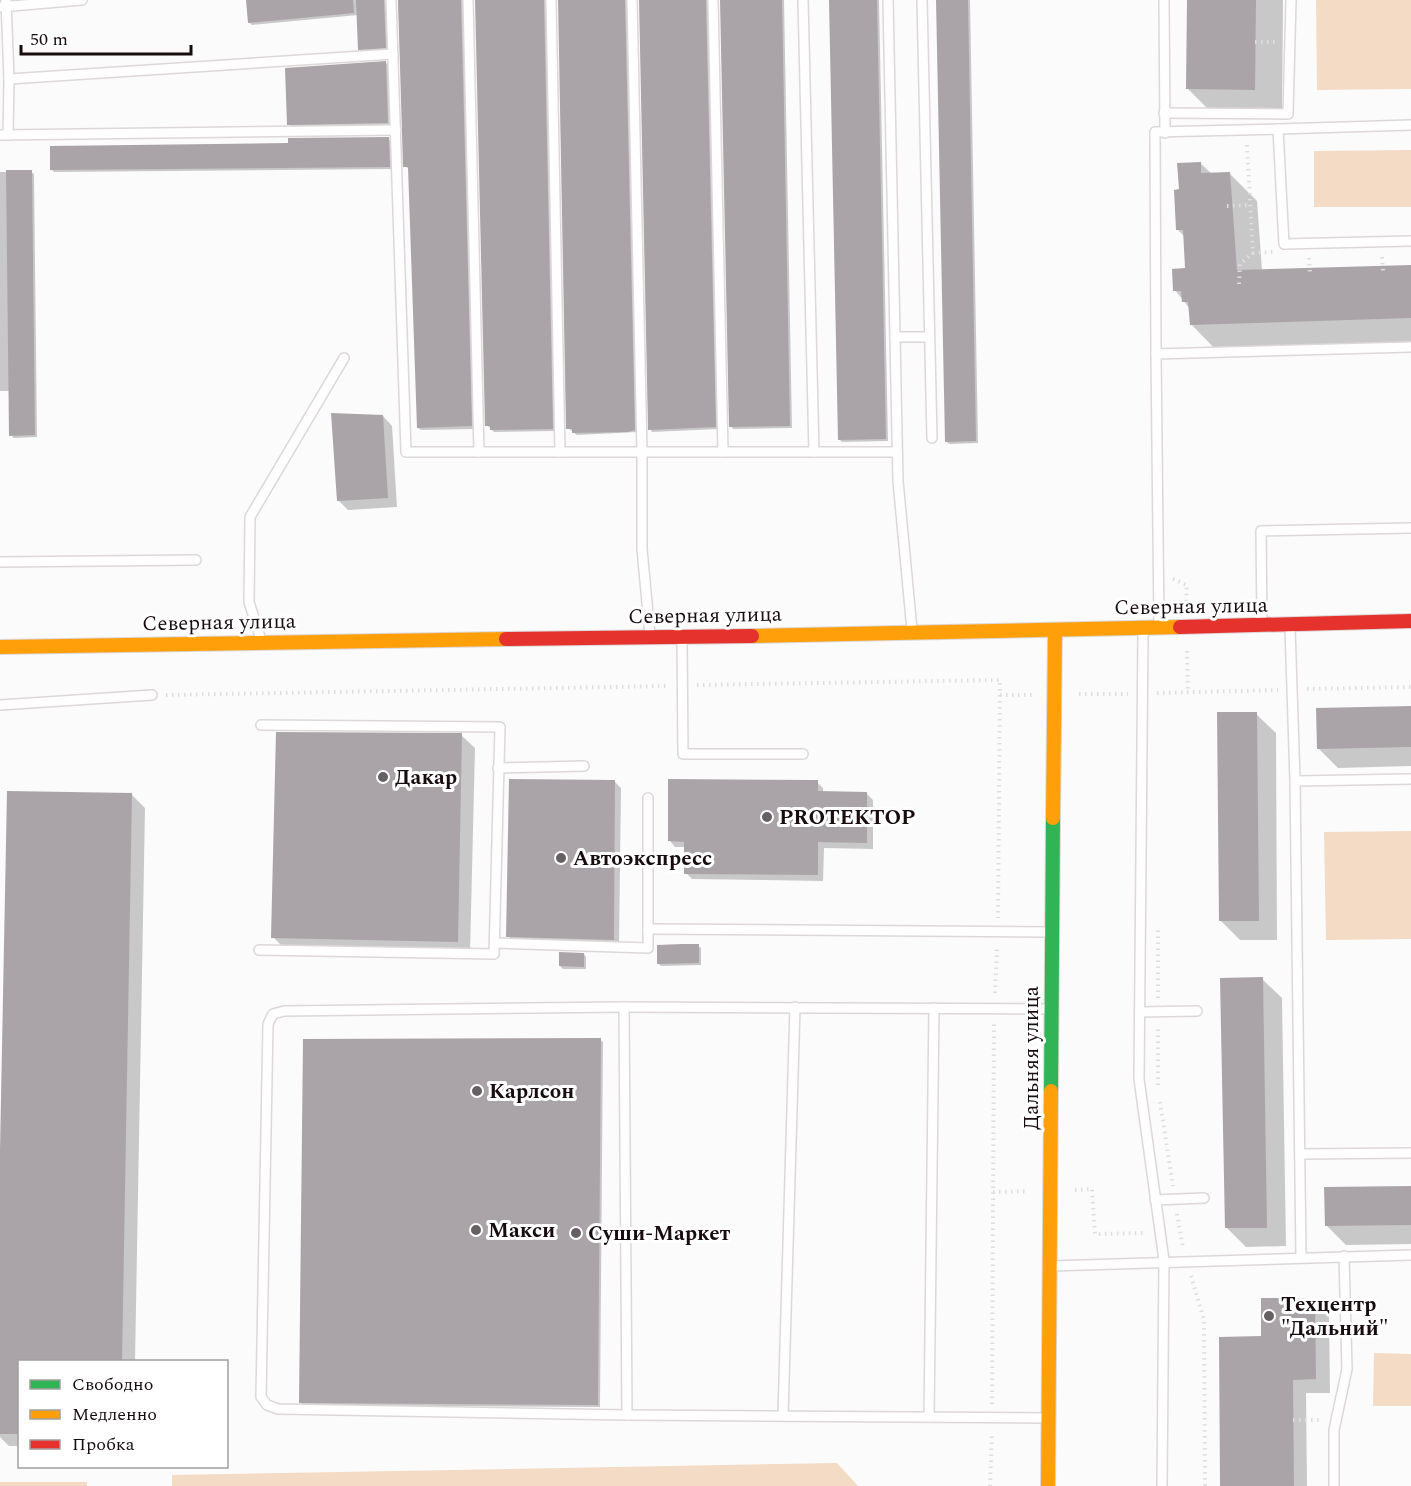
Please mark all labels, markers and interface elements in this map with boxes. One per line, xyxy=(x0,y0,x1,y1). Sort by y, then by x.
scale bar xyxy=(21,18,190,56)
text: 50 m xyxy=(30,26,68,53)
street label: Северная улица xyxy=(1114,590,1269,624)
street label: Северная улица xyxy=(628,599,783,633)
street label: Северная улица xyxy=(142,606,297,640)
place label: Дакар xyxy=(395,762,457,794)
marker: Дакар xyxy=(376,770,390,784)
place label: PROТЕКТОР xyxy=(779,802,915,834)
marker: PROТЕКТОР xyxy=(760,810,774,824)
place label: Автоэкспресс xyxy=(573,843,712,875)
marker: Автоэкспресс xyxy=(554,851,568,865)
street label: Дальняя улица xyxy=(1016,985,1048,1130)
place label: Карлсон xyxy=(489,1076,575,1108)
marker: Карлсон xyxy=(470,1084,484,1098)
place label: Макси xyxy=(488,1215,556,1247)
place label: Суши-Маркет xyxy=(588,1218,731,1250)
marker: Макси xyxy=(469,1223,483,1237)
marker: Суши-Маркет xyxy=(569,1226,583,1240)
place label: Техцентр "Дальний" xyxy=(1281,1289,1388,1345)
marker: Техцентр "Дальний" xyxy=(1262,1309,1276,1323)
legend xyxy=(18,1360,228,1468)
text: Свободно xyxy=(72,1371,153,1398)
text: Медленно xyxy=(72,1401,157,1428)
text: Пробка xyxy=(72,1431,135,1458)

